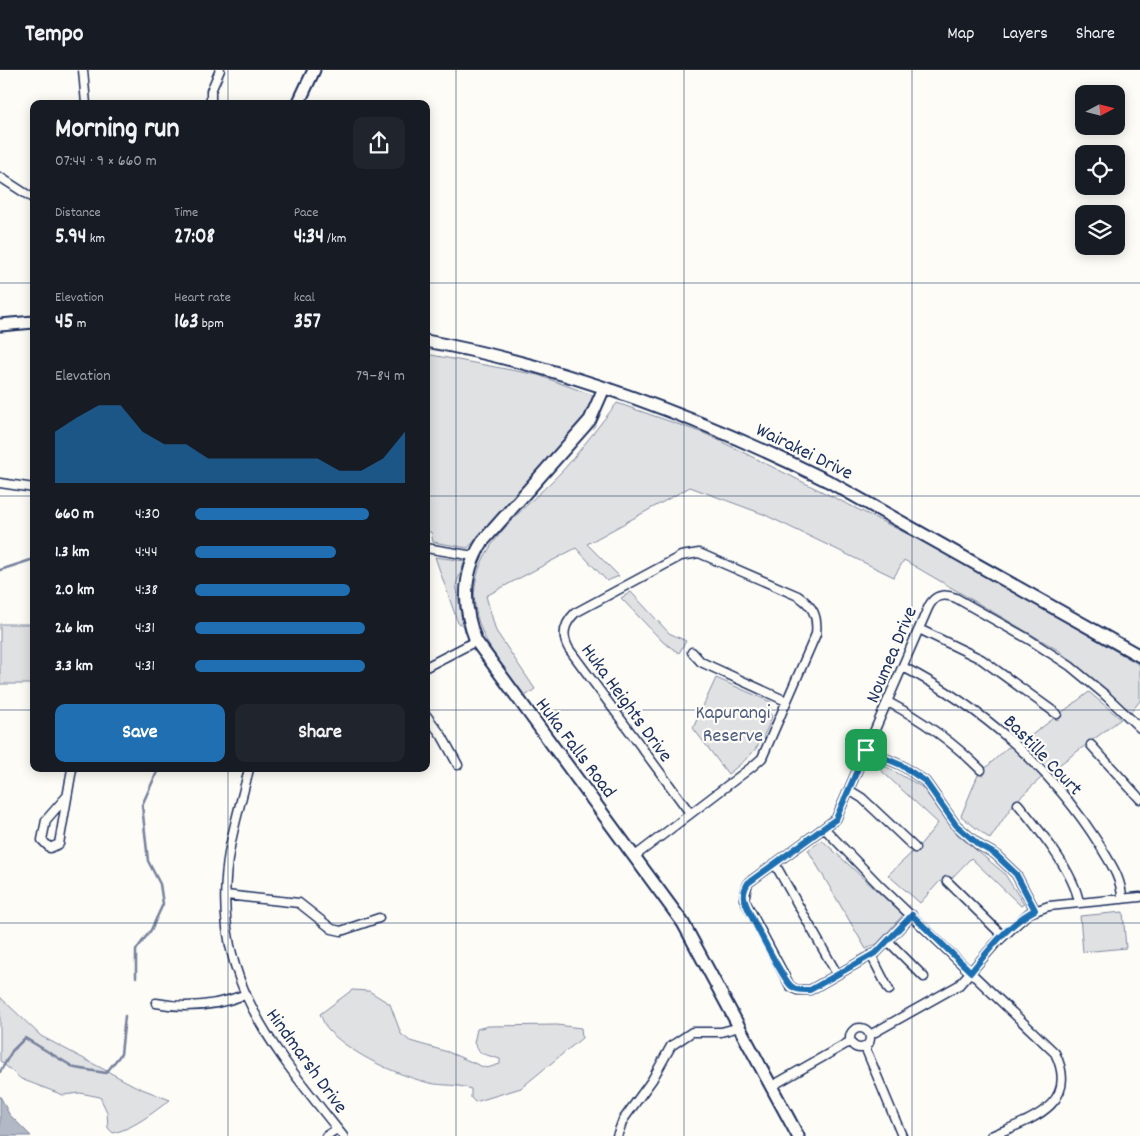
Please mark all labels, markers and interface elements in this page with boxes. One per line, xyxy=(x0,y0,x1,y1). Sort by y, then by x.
text: Tempo xyxy=(25,18,83,52)
text: Map xyxy=(947,22,974,47)
text: Layers xyxy=(1002,22,1048,47)
text: Share xyxy=(1076,22,1115,47)
north arrow xyxy=(1075,85,1125,135)
map controls xyxy=(1075,85,1125,255)
text: Morning run xyxy=(55,111,179,151)
button: share xyxy=(353,117,405,169)
button: locate xyxy=(1075,145,1125,195)
text: 07:44 · 9 × 660 m xyxy=(55,150,157,173)
text: Distance xyxy=(55,203,101,223)
text: Time xyxy=(174,203,198,223)
text: Pace xyxy=(294,203,318,223)
button: layers xyxy=(1075,205,1125,255)
text: 5.94 xyxy=(55,223,87,253)
text: 27:08 xyxy=(174,223,215,253)
text: 4:34 xyxy=(294,223,324,253)
text: km xyxy=(87,229,105,249)
text: /km xyxy=(324,229,346,249)
text: Elevation xyxy=(55,288,104,308)
text: Heart rate xyxy=(174,288,231,308)
text: kcal xyxy=(294,288,315,308)
text: 45 xyxy=(55,308,73,338)
text: 163 xyxy=(174,308,199,338)
text: 357 xyxy=(294,308,321,338)
text: m xyxy=(73,314,86,334)
text: bpm xyxy=(199,314,224,334)
text: Elevation xyxy=(55,365,111,388)
text: 79–84 m xyxy=(356,365,405,388)
street label: Wairakei Drive xyxy=(750,417,857,488)
text: 660 m xyxy=(55,503,94,526)
text: 4:30 xyxy=(135,503,160,526)
text: 1.3 km xyxy=(55,541,89,564)
text: 4:44 xyxy=(135,541,158,564)
text: 2.0 km xyxy=(55,579,95,602)
text: 4:38 xyxy=(135,579,158,602)
street label: Noumea Drive xyxy=(860,602,926,708)
text: 2.6 km xyxy=(55,617,94,640)
text: 4:31 xyxy=(135,617,155,640)
street label: Huka Heights Drive xyxy=(573,639,678,769)
text: 3.3 km xyxy=(55,655,93,678)
text: 4:31 xyxy=(135,655,155,678)
street label: Huka Falls Road xyxy=(528,693,622,805)
park label: Kapurangi Reserve xyxy=(696,700,771,751)
button: Save xyxy=(55,704,225,762)
button: Share xyxy=(235,704,405,762)
street label: Bastille Court xyxy=(996,709,1088,803)
pin xyxy=(845,729,887,771)
icon: arrive xyxy=(852,736,880,764)
street label: Hindmarsh Drive xyxy=(258,1003,353,1120)

